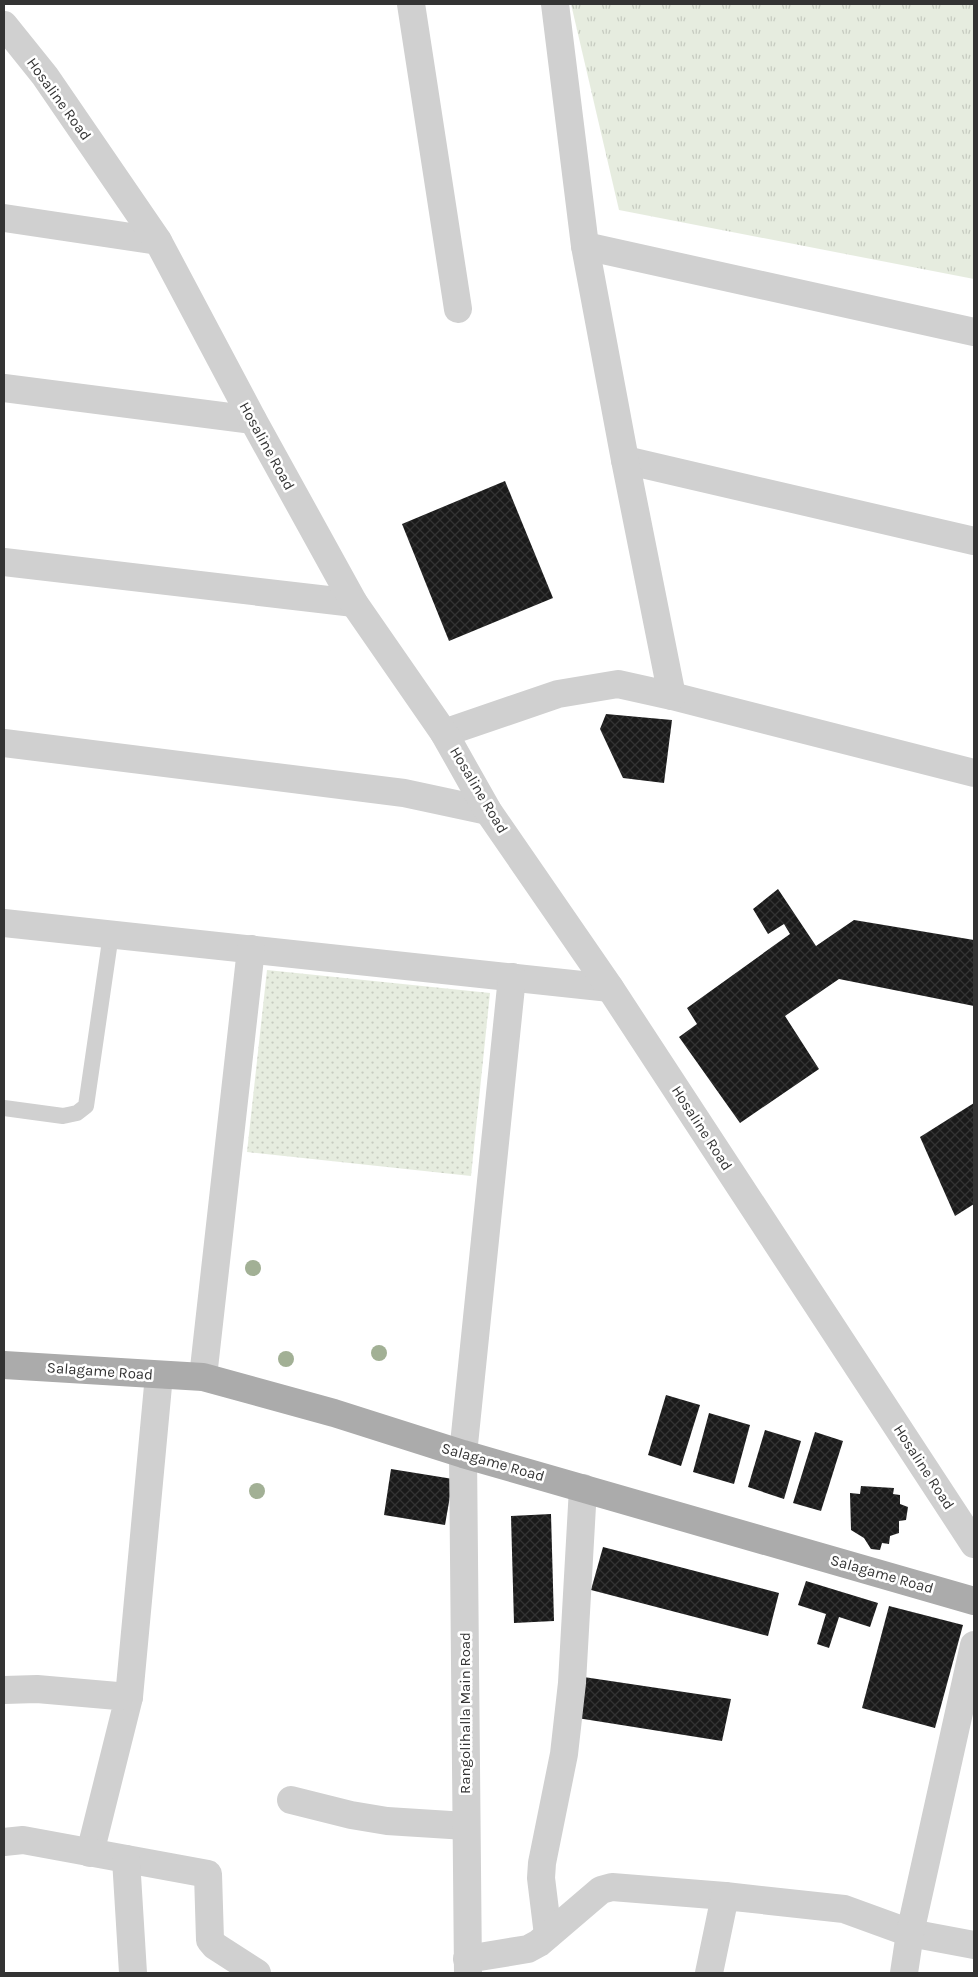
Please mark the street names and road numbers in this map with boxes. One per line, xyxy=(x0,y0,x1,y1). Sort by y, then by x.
street label: Hosaline Road xyxy=(23,54,95,144)
street label: Hosaline Road xyxy=(235,399,299,493)
street label: Hosaline Road xyxy=(446,743,512,837)
street label: Hosaline Road xyxy=(668,1082,736,1174)
street label: Salagame Road xyxy=(46,1358,154,1384)
street label: Hosaline Road xyxy=(890,1421,958,1513)
street label: Salagame Road xyxy=(439,1439,547,1485)
street label: Salagame Road xyxy=(828,1551,936,1597)
street label: Rangolihalla Main Road xyxy=(456,1632,474,1794)

